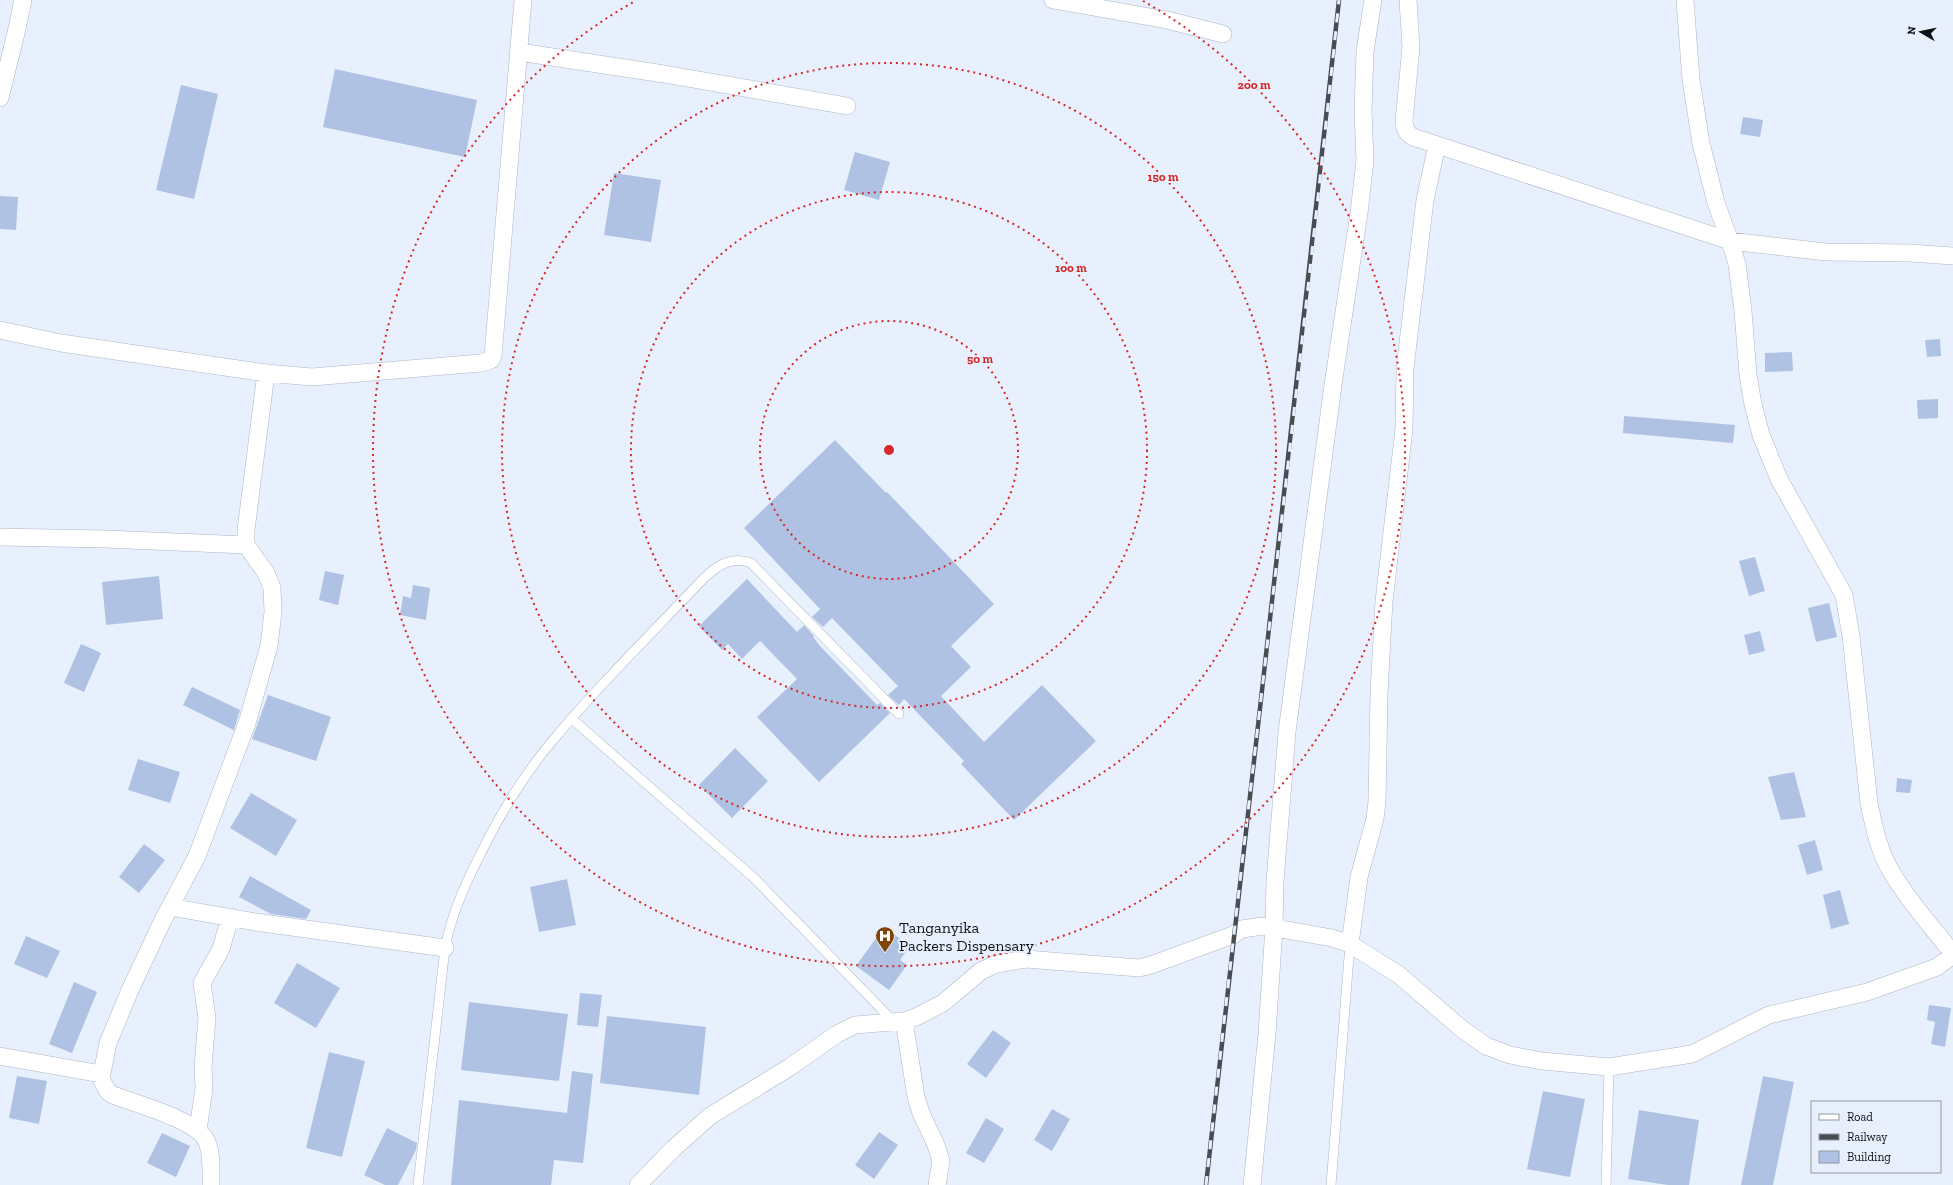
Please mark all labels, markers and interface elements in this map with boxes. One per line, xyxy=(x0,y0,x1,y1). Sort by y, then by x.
north arrow xyxy=(1901,12,1941,52)
text: N xyxy=(1905,25,1919,36)
text: 200 m xyxy=(1237,78,1271,92)
text: 150 m xyxy=(1148,170,1179,184)
text: 100 m xyxy=(1055,261,1087,275)
text: 50 m xyxy=(967,352,993,366)
centre of rings xyxy=(882,443,896,457)
place label: Tanganyika Packers Dispensary xyxy=(899,918,1035,955)
hospital icon: Tanganyika Packers Dispensary xyxy=(874,925,896,953)
legend xyxy=(1811,1101,1941,1173)
text: Road xyxy=(1847,1110,1873,1124)
text: Railway xyxy=(1847,1130,1888,1144)
text: Building xyxy=(1847,1150,1891,1164)

